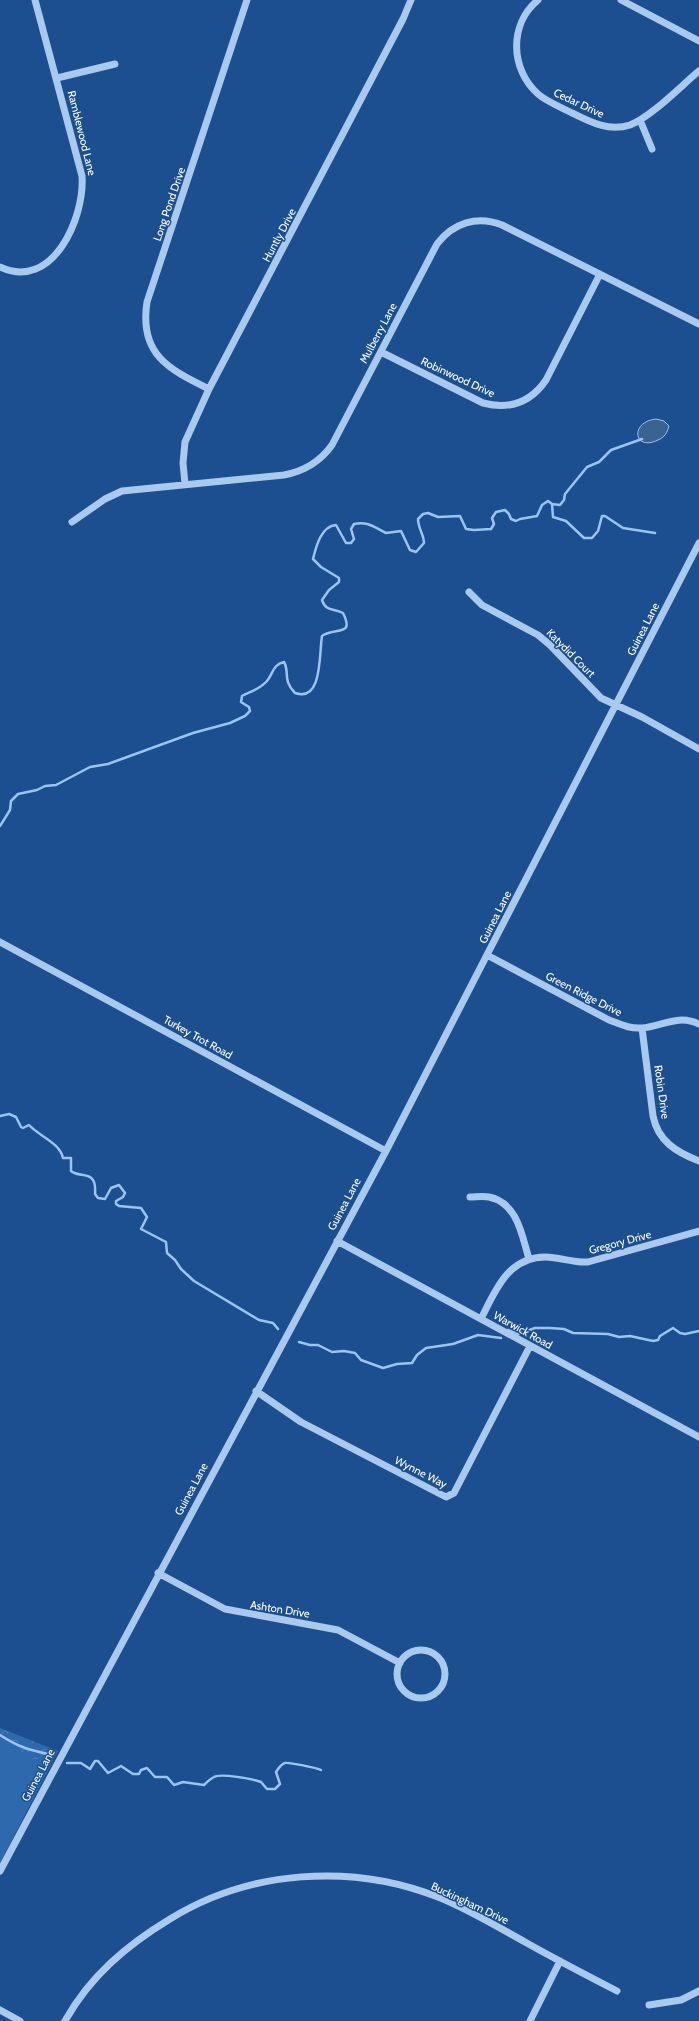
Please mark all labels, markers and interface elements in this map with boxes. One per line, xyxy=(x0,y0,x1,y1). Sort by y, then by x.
street label: Cedar Drive xyxy=(551,85,607,121)
street label: Ramblewood Lane xyxy=(65,89,99,177)
street label: Long Pond Drive xyxy=(150,165,188,243)
street label: Huntly Drive xyxy=(259,206,299,264)
street label: Mulberry Lane xyxy=(356,300,400,366)
street label: Robinwood Drive xyxy=(419,354,498,400)
street label: Guinea Lane xyxy=(624,600,662,658)
street label: Katydid Court xyxy=(544,626,598,680)
street label: Guinea Lane xyxy=(476,888,514,946)
street label: Green Ridge Drive xyxy=(543,969,625,1019)
street label: Turkey Trot Road xyxy=(161,1012,235,1062)
street label: Robin Drive xyxy=(651,1064,673,1120)
street label: Guinea Lane xyxy=(324,1175,364,1233)
street label: Gregory Drive xyxy=(587,1227,653,1257)
street label: Warwick Road xyxy=(491,1308,555,1352)
street label: Wynne Way xyxy=(392,1453,450,1491)
street label: Guinea Lane xyxy=(171,1460,211,1518)
street label: Ashton Drive xyxy=(249,1597,311,1621)
street label: Guinea Lane xyxy=(18,1746,58,1804)
street label: Buckingham Drive xyxy=(429,1879,511,1927)

